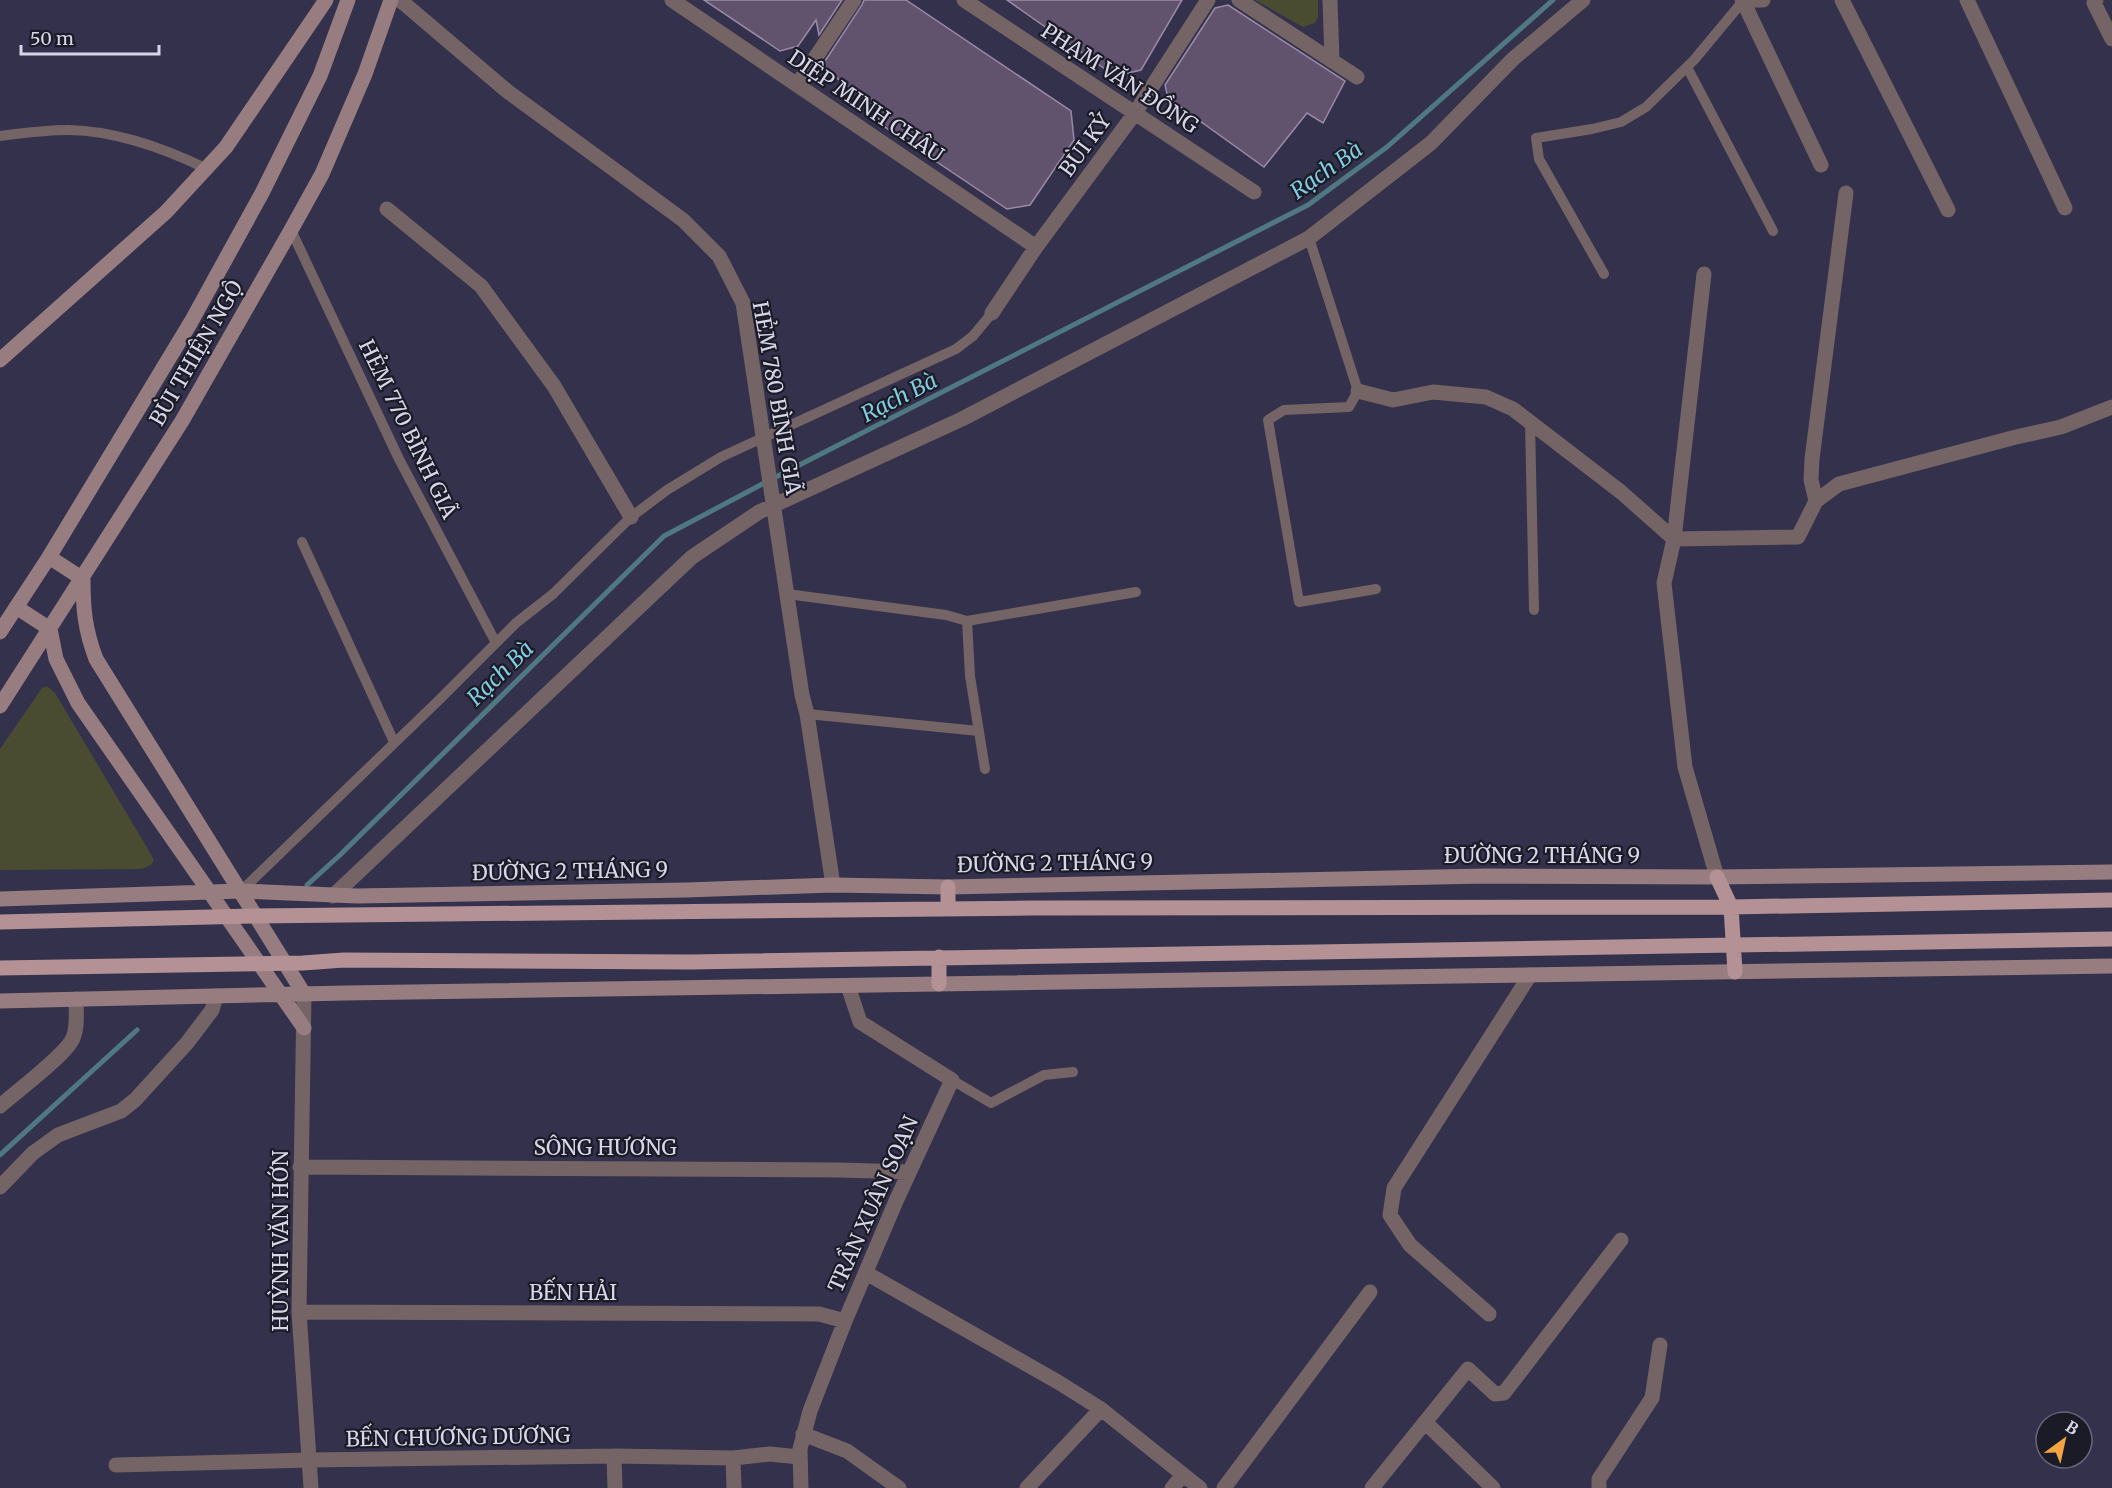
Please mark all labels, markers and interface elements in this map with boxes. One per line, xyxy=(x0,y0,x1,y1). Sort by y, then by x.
street label: PHẠM VĂN ĐỒNG xyxy=(1036,15,1205,139)
scale bar xyxy=(21,18,159,56)
text: 50 m xyxy=(30,27,74,50)
street label: DIỆP MINH CHÂU xyxy=(783,44,949,168)
street label: BÙI KỶ xyxy=(1051,107,1117,182)
water label: Rạch Bà xyxy=(1285,135,1367,205)
street label: BÙI THIỆN NGỘ xyxy=(143,275,249,431)
street label: HẺM 780 BÌNH GIÃ xyxy=(747,299,808,497)
street label: HẺM 770 BÌNH GIÃ xyxy=(353,335,464,523)
water label: Rạch Bà xyxy=(856,366,942,428)
water label: Rạch Bà xyxy=(461,635,539,711)
street label: ĐƯỜNG 2 THÁNG 9 xyxy=(1444,841,1640,869)
street label: ĐƯỜNG 2 THÁNG 9 xyxy=(957,847,1153,878)
street label: ĐƯỜNG 2 THÁNG 9 xyxy=(472,855,668,886)
street label: TRẦN XUÂN SOẠN xyxy=(819,1110,924,1296)
street label: SÔNG HƯƠNG xyxy=(533,1134,677,1161)
street label: HUỲNH VĂN HỚN xyxy=(266,1150,294,1332)
street label: BẾN HẢI xyxy=(529,1276,617,1306)
north arrow xyxy=(2034,1410,2094,1470)
text: B xyxy=(2062,1416,2082,1439)
street label: BẾN CHƯƠNG DƯƠNG xyxy=(345,1419,571,1452)

